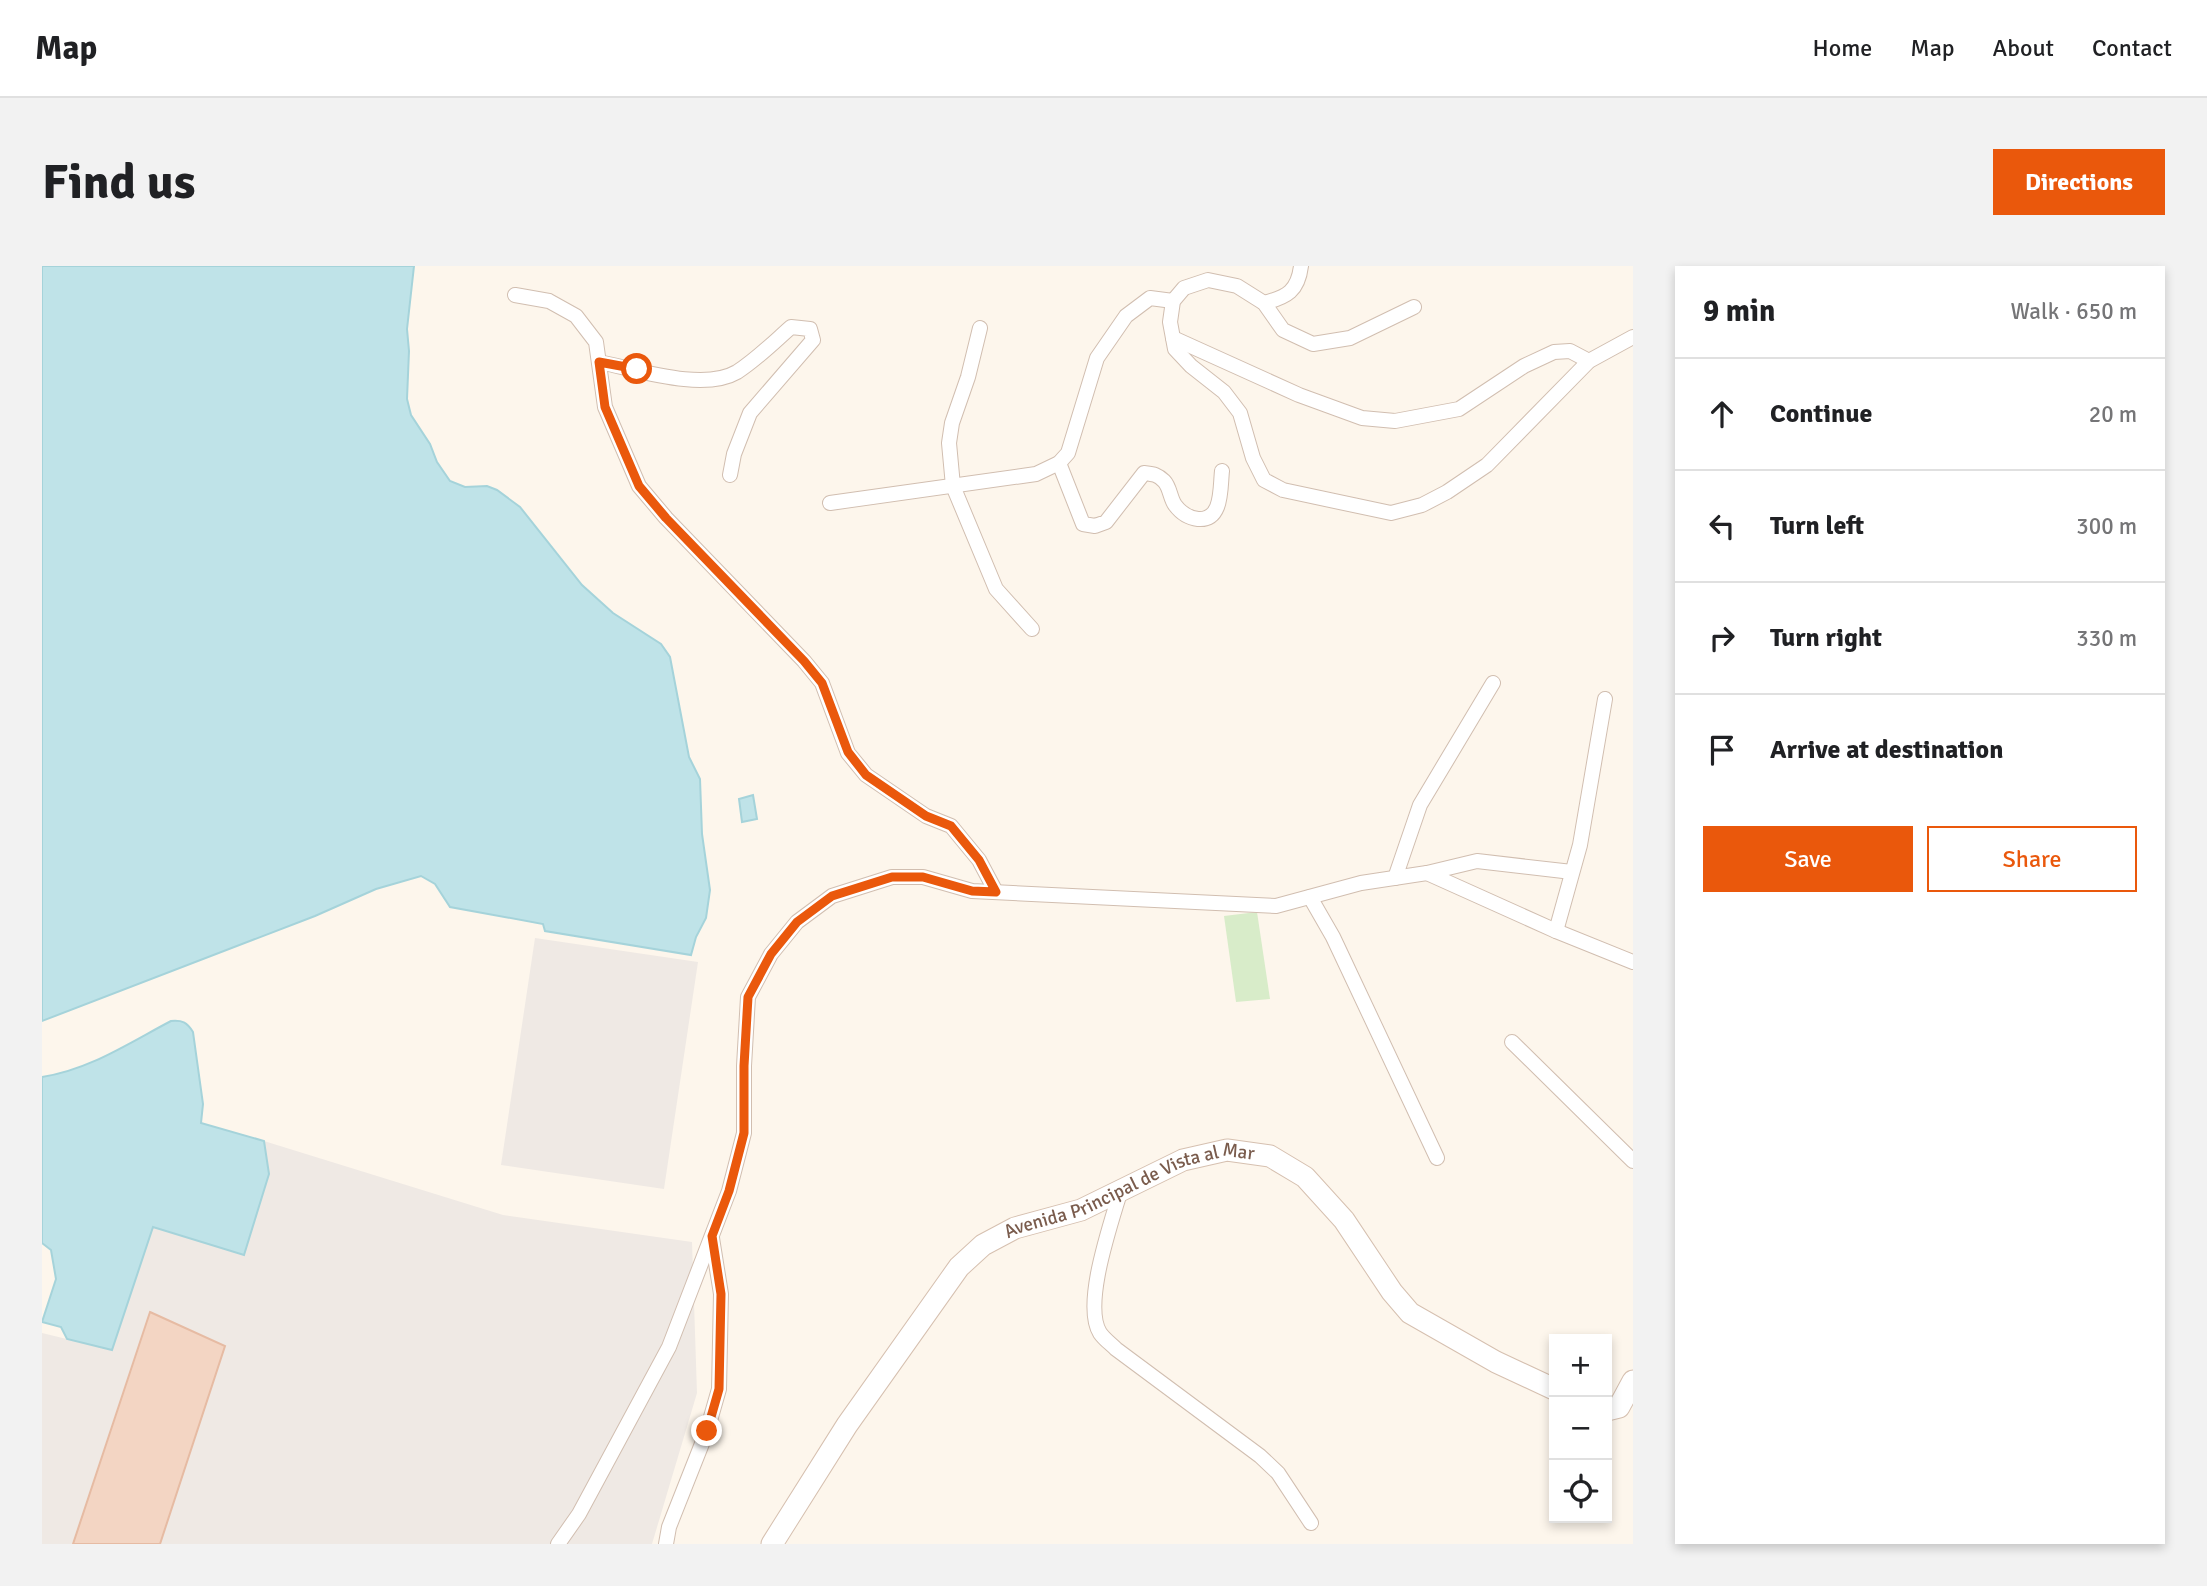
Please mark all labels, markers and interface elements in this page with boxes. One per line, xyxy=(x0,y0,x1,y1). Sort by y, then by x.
text: Map xyxy=(35,28,97,69)
text: Home xyxy=(1812,33,1872,63)
text: Map xyxy=(1910,33,1955,63)
text: About xyxy=(1993,33,2054,63)
text: Contact xyxy=(2092,33,2172,63)
button: Directions xyxy=(1993,149,2165,215)
text: Find us xyxy=(42,152,195,212)
text: 9 min xyxy=(1703,293,1775,330)
text: Walk · 650 m xyxy=(2011,297,2137,326)
route start xyxy=(621,353,652,384)
icon: ahead xyxy=(1703,395,1741,433)
text: Continue xyxy=(1770,398,1872,430)
text: 20 m xyxy=(2089,400,2137,429)
icon: left xyxy=(1703,507,1741,545)
text: Turn left xyxy=(1770,510,1864,542)
text: 300 m xyxy=(2076,512,2137,541)
icon: right xyxy=(1703,619,1741,657)
text: Turn right xyxy=(1770,622,1882,654)
text: 330 m xyxy=(2076,624,2137,653)
icon: arrive xyxy=(1703,731,1741,769)
text: Arrive at destination xyxy=(1770,734,2003,766)
button: Save xyxy=(1703,826,1913,892)
button: Share xyxy=(1927,826,2137,892)
street label: Avenida Principal de Vista al Mar xyxy=(1000,1138,1256,1244)
map controls xyxy=(1549,1334,1612,1523)
button: + xyxy=(1549,1334,1612,1397)
button: − xyxy=(1549,1397,1612,1460)
route end xyxy=(691,1415,722,1446)
button: locate xyxy=(1549,1460,1612,1523)

